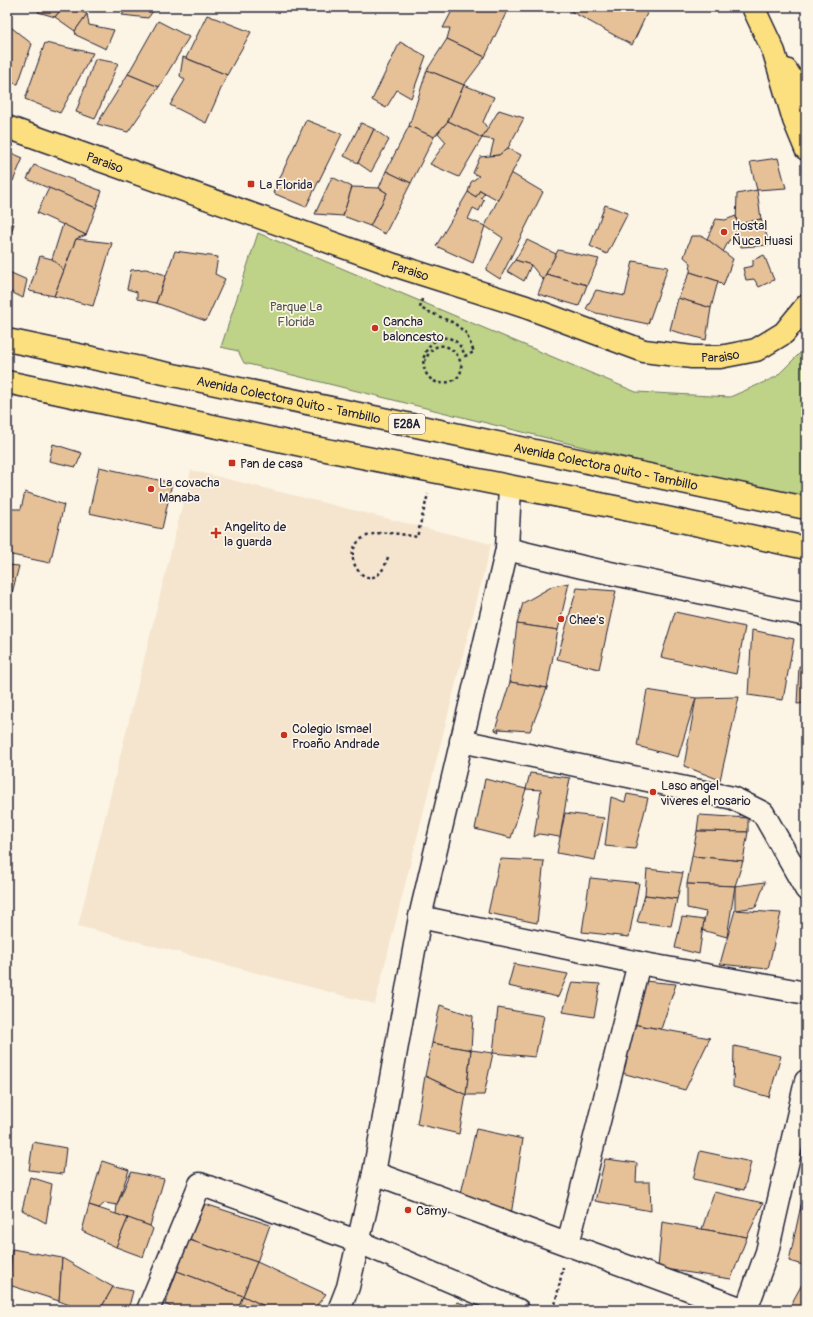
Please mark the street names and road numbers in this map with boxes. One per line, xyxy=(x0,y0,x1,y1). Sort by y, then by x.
street label: Paraiso xyxy=(84,149,125,177)
street label: Paraiso xyxy=(389,258,431,285)
street label: Paraiso xyxy=(701,346,741,366)
street label: Avenida Colectora Quito - Tambillo xyxy=(195,373,382,427)
road number: E28A xyxy=(389,414,425,434)
street label: Avenida Colectora Quito - Tambillo xyxy=(512,440,699,494)

